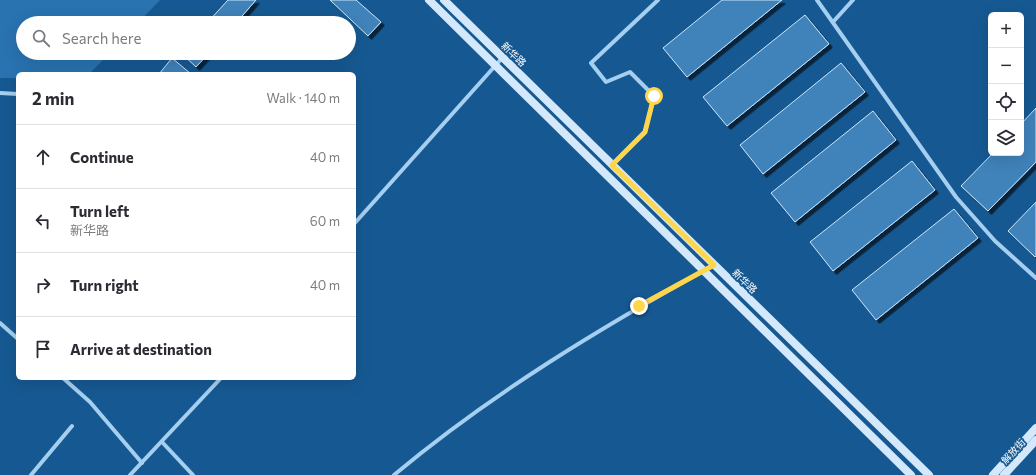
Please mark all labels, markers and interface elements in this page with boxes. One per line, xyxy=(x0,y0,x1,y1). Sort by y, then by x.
map controls xyxy=(988,12,1024,156)
button: + xyxy=(988,12,1024,48)
search box xyxy=(16,16,356,60)
icon: search xyxy=(30,27,52,49)
text: Search here xyxy=(62,29,141,47)
street label: 新华路 xyxy=(499,39,529,69)
button: − xyxy=(988,48,1024,84)
button: locate xyxy=(988,84,1024,120)
route start xyxy=(645,87,663,105)
text: 2 min xyxy=(32,88,74,109)
text: Walk · 140 m xyxy=(267,90,340,106)
button: layers xyxy=(988,120,1024,156)
icon: ahead xyxy=(32,146,54,168)
text: Continue xyxy=(70,148,134,166)
text: 40 m xyxy=(310,149,340,165)
text: Turn left xyxy=(70,202,129,220)
icon: left xyxy=(32,210,54,232)
text: 60 m xyxy=(310,213,340,229)
text: 新华路 xyxy=(70,222,109,238)
street label: 新华路 xyxy=(730,266,760,296)
icon: right xyxy=(32,274,54,296)
text: Turn right xyxy=(70,276,139,294)
text: 40 m xyxy=(310,277,340,293)
route end xyxy=(630,297,648,315)
icon: arrive xyxy=(32,338,54,360)
text: Arrive at destination xyxy=(70,340,212,358)
street label: 解放街 xyxy=(998,436,1028,466)

